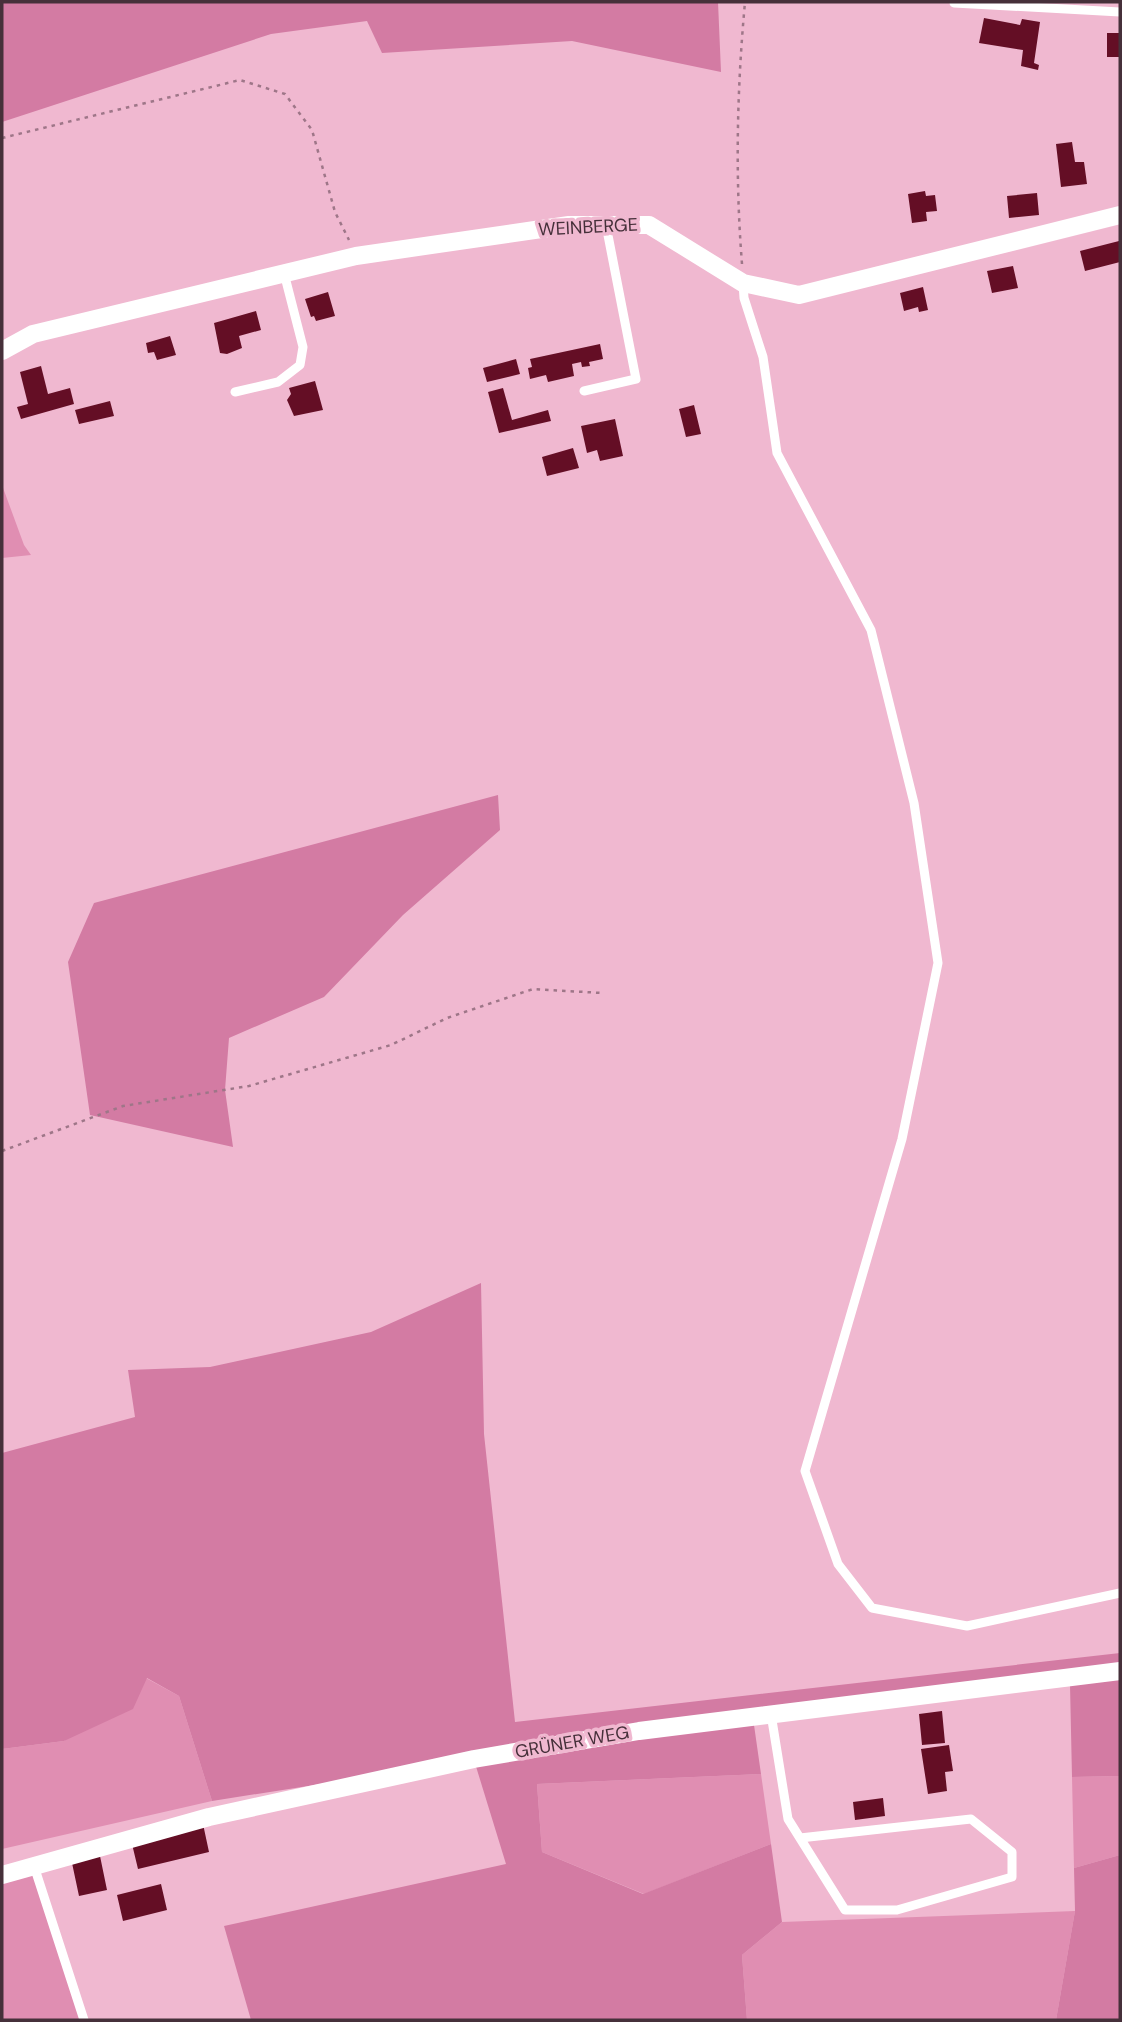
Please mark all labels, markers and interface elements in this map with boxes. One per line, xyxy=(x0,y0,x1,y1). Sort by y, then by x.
street label: WEINBERGE xyxy=(538,212,638,242)
street label: GRÜNER WEG xyxy=(513,1720,631,1764)

